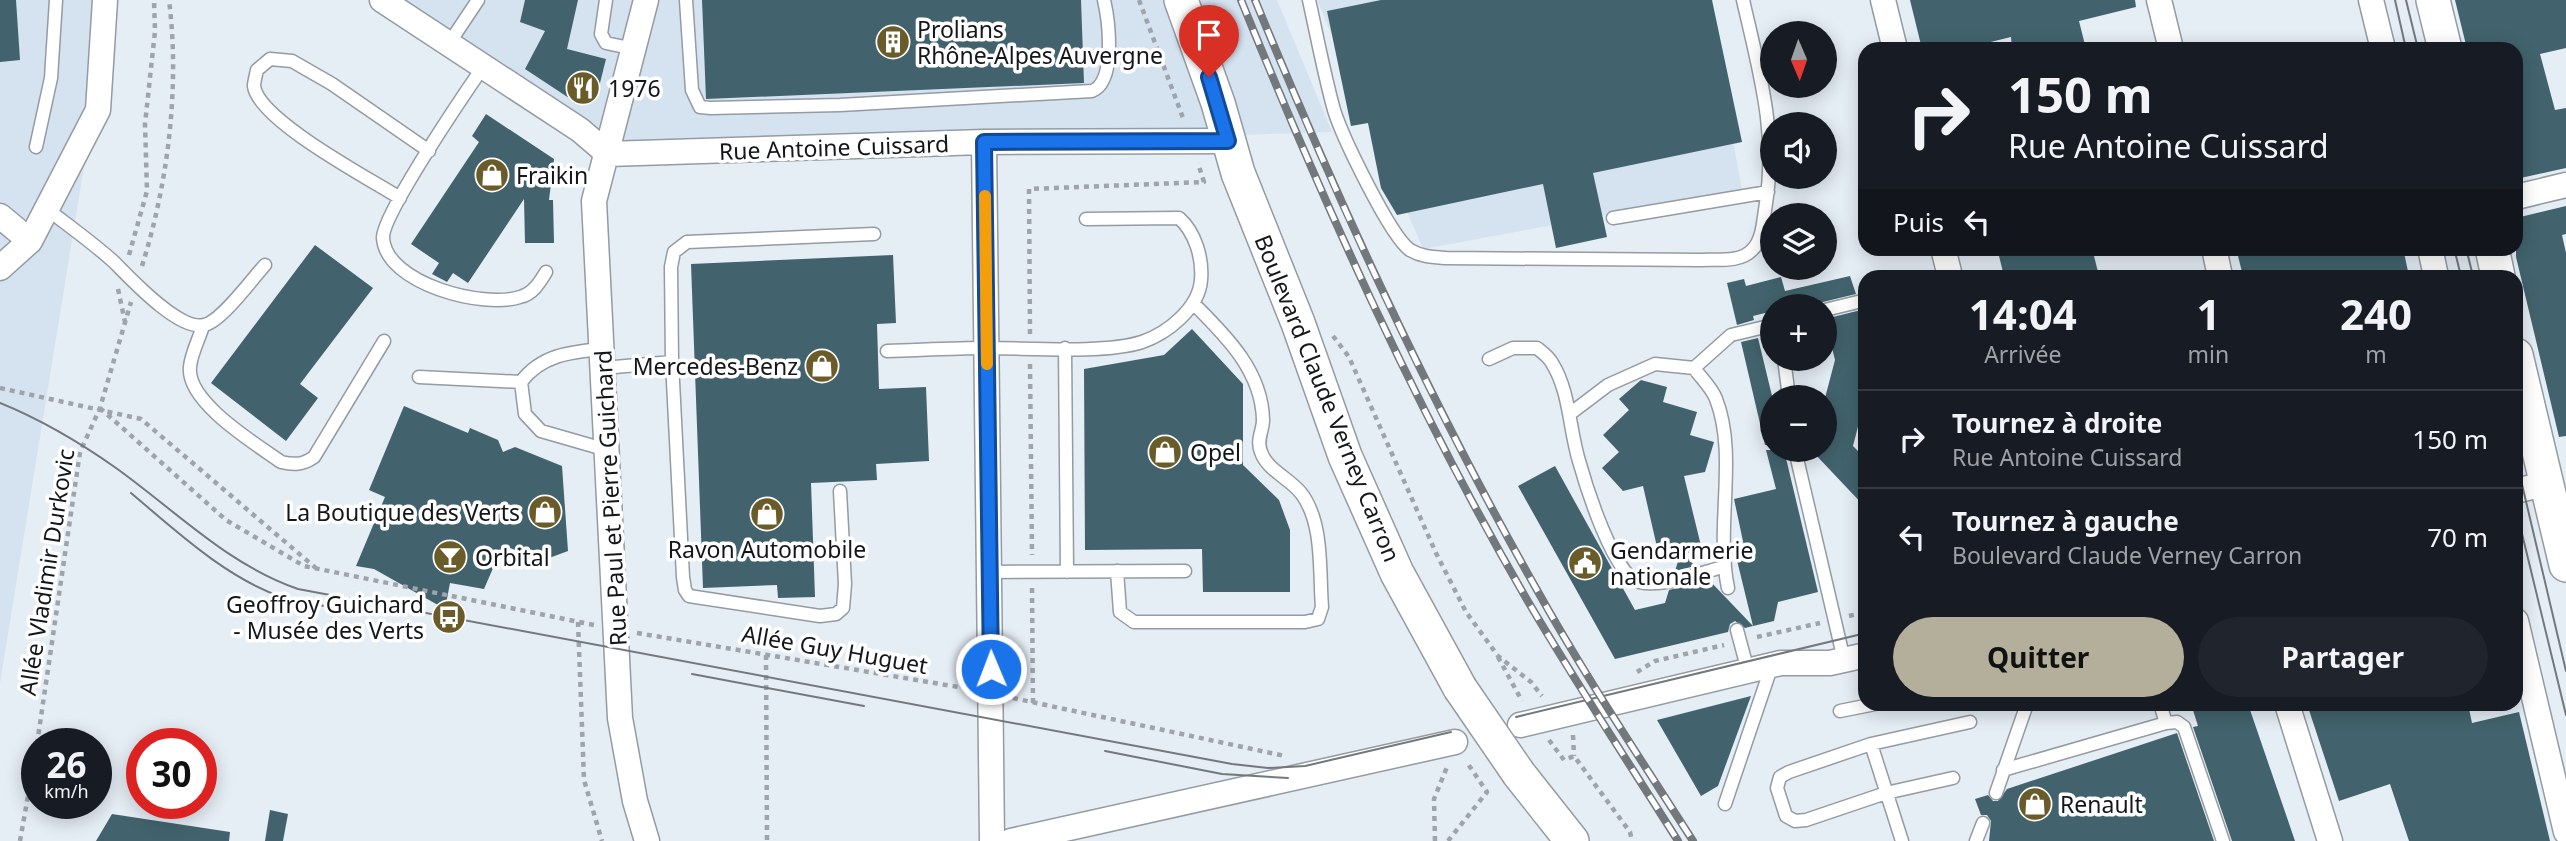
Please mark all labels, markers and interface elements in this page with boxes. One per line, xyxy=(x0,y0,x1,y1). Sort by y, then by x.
pin xyxy=(1179,5,1239,77)
place label: Prolians Rhône-Alpes Auvergne xyxy=(917,13,1163,71)
icon: arrive xyxy=(1190,16,1228,54)
north arrow xyxy=(1760,21,1838,98)
map controls xyxy=(1760,21,1837,462)
building icon: Prolians Rhône-Alpes Auvergne xyxy=(874,23,912,61)
text: 150 m xyxy=(2008,61,2153,127)
restaurant icon: 1976 xyxy=(564,69,602,107)
icon: right xyxy=(1893,70,1984,161)
place label: 1976 xyxy=(608,72,661,104)
button: sound xyxy=(1760,112,1837,189)
text: Rue Antoine Cuissard xyxy=(2008,124,2329,167)
street label: Rue Antoine Cuissard xyxy=(718,127,950,167)
shop icon: Fraikin xyxy=(473,156,511,194)
place label: Fraikin xyxy=(516,159,588,191)
button: layers xyxy=(1760,203,1837,280)
icon: left xyxy=(1958,203,1996,241)
text: Puis xyxy=(1893,204,1944,240)
street label: Boulevard Claude Verney Carron xyxy=(1248,230,1408,566)
text: 14:04 xyxy=(1969,285,2077,342)
text: 1 xyxy=(2196,285,2220,342)
text: 240 xyxy=(2340,285,2412,342)
button: + xyxy=(1760,294,1837,371)
text: Arrivée xyxy=(1984,338,2061,370)
text: min xyxy=(2188,338,2229,370)
text: m xyxy=(2365,338,2387,370)
shop icon: Mercedes-Benz xyxy=(803,347,841,385)
street label: Rue Paul et Pierre Guichard xyxy=(586,349,634,647)
place label: Mercedes-Benz xyxy=(633,350,798,382)
button: − xyxy=(1760,385,1837,462)
text: Tournez à droite xyxy=(1952,405,2162,441)
icon: right xyxy=(1893,420,1931,458)
text: 150 m xyxy=(2412,421,2488,457)
shop icon: Opel xyxy=(1146,433,1184,471)
place label: Opel xyxy=(1190,436,1241,468)
text: Rue Antoine Cuissard xyxy=(1952,441,2183,473)
street label: Allée Vladimir Durkovic xyxy=(11,447,81,697)
shop icon: La Boutique des Verts xyxy=(526,493,564,531)
shop icon: Ravon Automobile xyxy=(748,495,786,533)
place label: La Boutique des Verts xyxy=(285,496,520,528)
text: Tournez à gauche xyxy=(1952,503,2179,539)
icon: left xyxy=(1893,518,1931,556)
text: 70 m xyxy=(2427,519,2488,555)
place label: Ravon Automobile xyxy=(668,533,866,565)
place label: Gendarmerie nationale xyxy=(1610,534,1753,592)
bar icon: Orbital xyxy=(431,538,469,576)
text: Boulevard Claude Verney Carron xyxy=(1952,539,2302,571)
place label: Orbital xyxy=(475,541,550,573)
public building icon: Gendarmerie nationale xyxy=(1566,544,1604,582)
place label: Geoffroy Guichard - Musée des Verts xyxy=(226,588,424,646)
bus stop icon: Geoffroy Guichard - Musée des Verts xyxy=(430,598,468,636)
street label: Allée Guy Huguet xyxy=(740,617,930,681)
button: Quitter xyxy=(1893,617,2184,697)
button: Partager xyxy=(2198,617,2488,697)
position arrow xyxy=(954,632,1028,706)
speed limit sign: 30 xyxy=(126,728,217,819)
text: 26 xyxy=(46,741,87,788)
text: km/h xyxy=(44,779,89,803)
shop icon: Renault xyxy=(2016,785,2054,823)
place label: Renault xyxy=(2060,788,2143,820)

